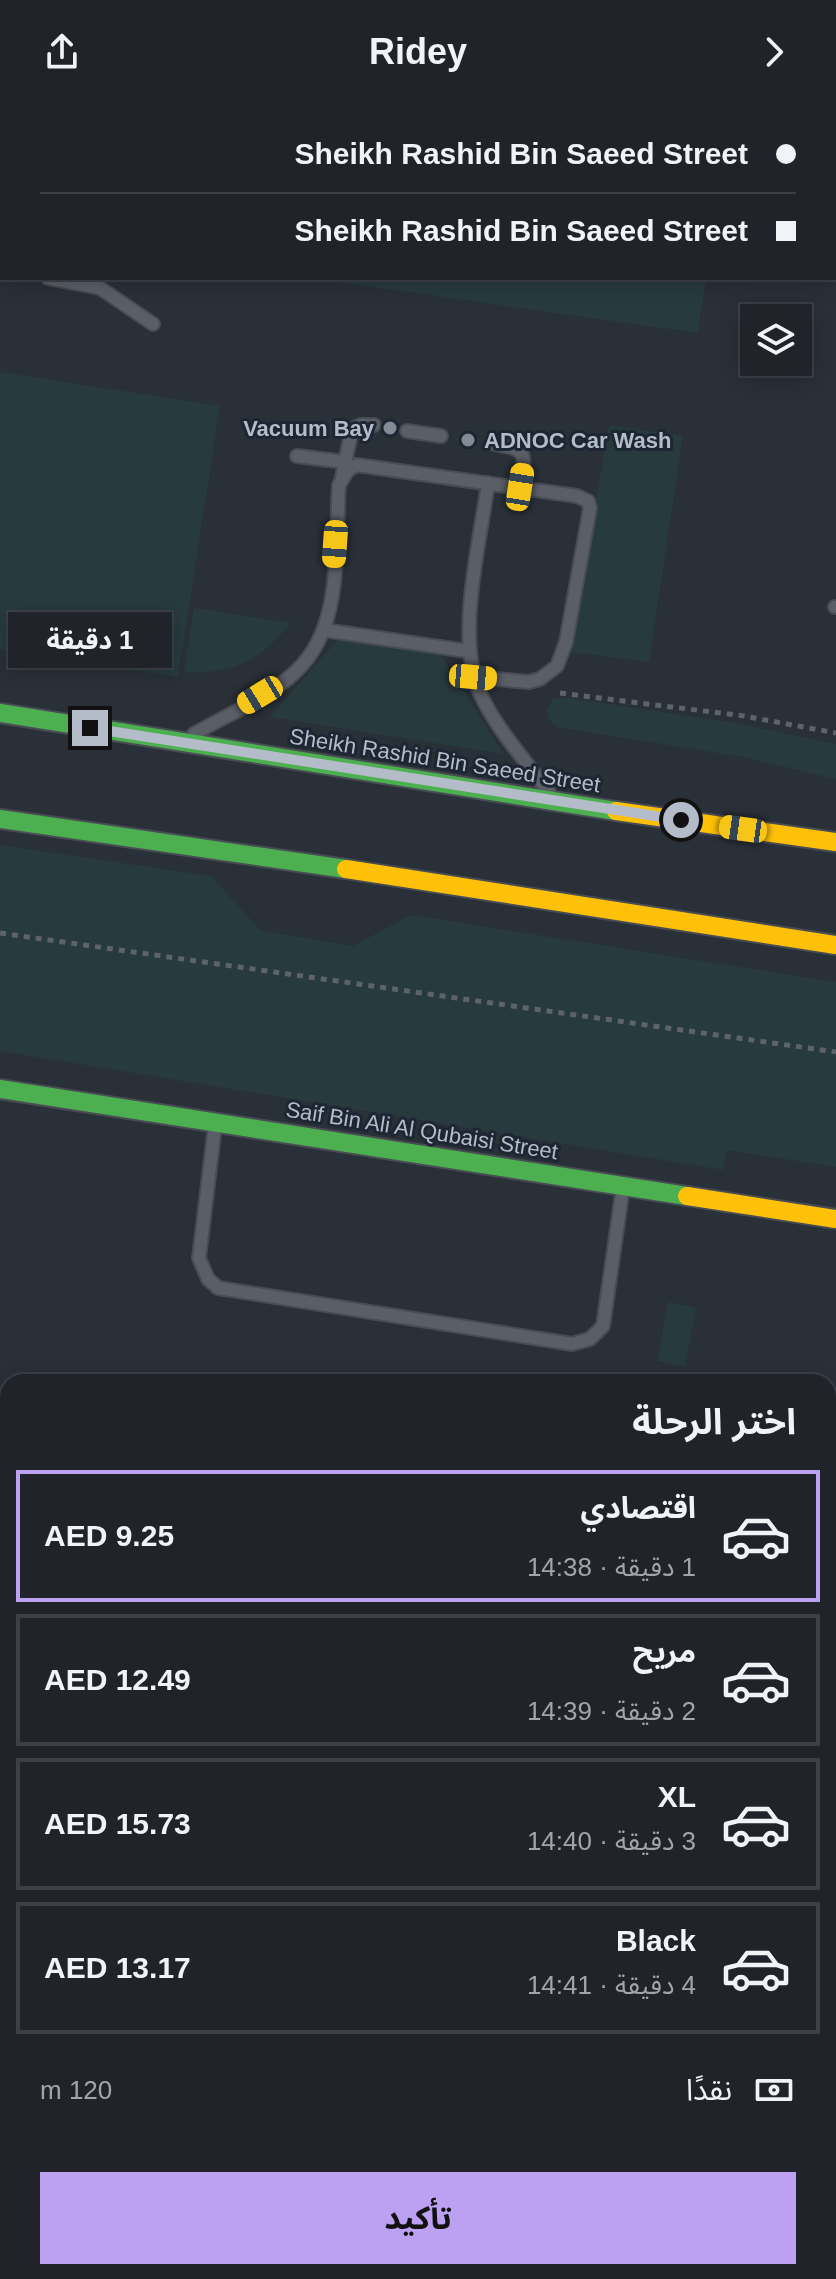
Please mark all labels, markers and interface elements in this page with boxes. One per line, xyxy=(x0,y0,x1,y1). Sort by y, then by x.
icon: share xyxy=(40,30,84,74)
icon: forward xyxy=(752,30,796,74)
text: Ridey xyxy=(369,31,467,72)
text: Sheikh Rashid Bin Saeed Street xyxy=(295,137,748,170)
text: Sheikh Rashid Bin Saeed Street xyxy=(295,214,748,247)
map controls xyxy=(740,304,812,376)
button: layers xyxy=(740,304,812,376)
place label: Vacuum Bay xyxy=(243,416,375,441)
marker: Vacuum Bay xyxy=(381,419,399,437)
place label: ADNOC Car Wash xyxy=(484,428,671,453)
marker: ADNOC Car Wash xyxy=(459,431,477,449)
car xyxy=(504,461,536,513)
car xyxy=(321,519,349,569)
callout: 1 دقيقة xyxy=(8,612,172,668)
text: 1 دقيقة xyxy=(46,625,134,655)
car xyxy=(448,663,498,691)
car xyxy=(233,672,287,718)
route end xyxy=(72,710,108,746)
street label: Sheikh Rashid Bin Saeed Street xyxy=(288,724,602,797)
route start xyxy=(663,802,699,838)
car xyxy=(718,814,768,844)
street label: Saif Bin Ali Al Qubaisi Street xyxy=(284,1097,560,1164)
text: اختر الرحلة xyxy=(632,1401,796,1442)
text: اقتصادي xyxy=(581,1491,696,1524)
icon: car xyxy=(720,1500,792,1572)
text: AED 9.25 xyxy=(44,1519,174,1552)
text: 1 دقيقة · 14:38 xyxy=(527,1552,696,1582)
text: مريح xyxy=(633,1635,696,1668)
icon: car xyxy=(720,1644,792,1716)
text: AED 12.49 xyxy=(44,1663,191,1696)
text: 2 دقيقة · 14:39 xyxy=(527,1696,696,1726)
text: XL xyxy=(658,1780,696,1813)
icon: car xyxy=(720,1788,792,1860)
text: AED 15.73 xyxy=(44,1807,191,1840)
text: 3 دقيقة · 14:40 xyxy=(527,1826,696,1856)
text: Black xyxy=(616,1924,696,1957)
icon: car xyxy=(720,1932,792,2004)
text: AED 13.17 xyxy=(44,1951,191,1984)
text: 4 دقيقة · 14:41 xyxy=(527,1970,696,2000)
icon: cash xyxy=(752,2068,796,2112)
text: نقدًا xyxy=(686,2073,732,2106)
text: 120 m xyxy=(40,2075,112,2105)
button: تأكيد xyxy=(40,2172,796,2264)

